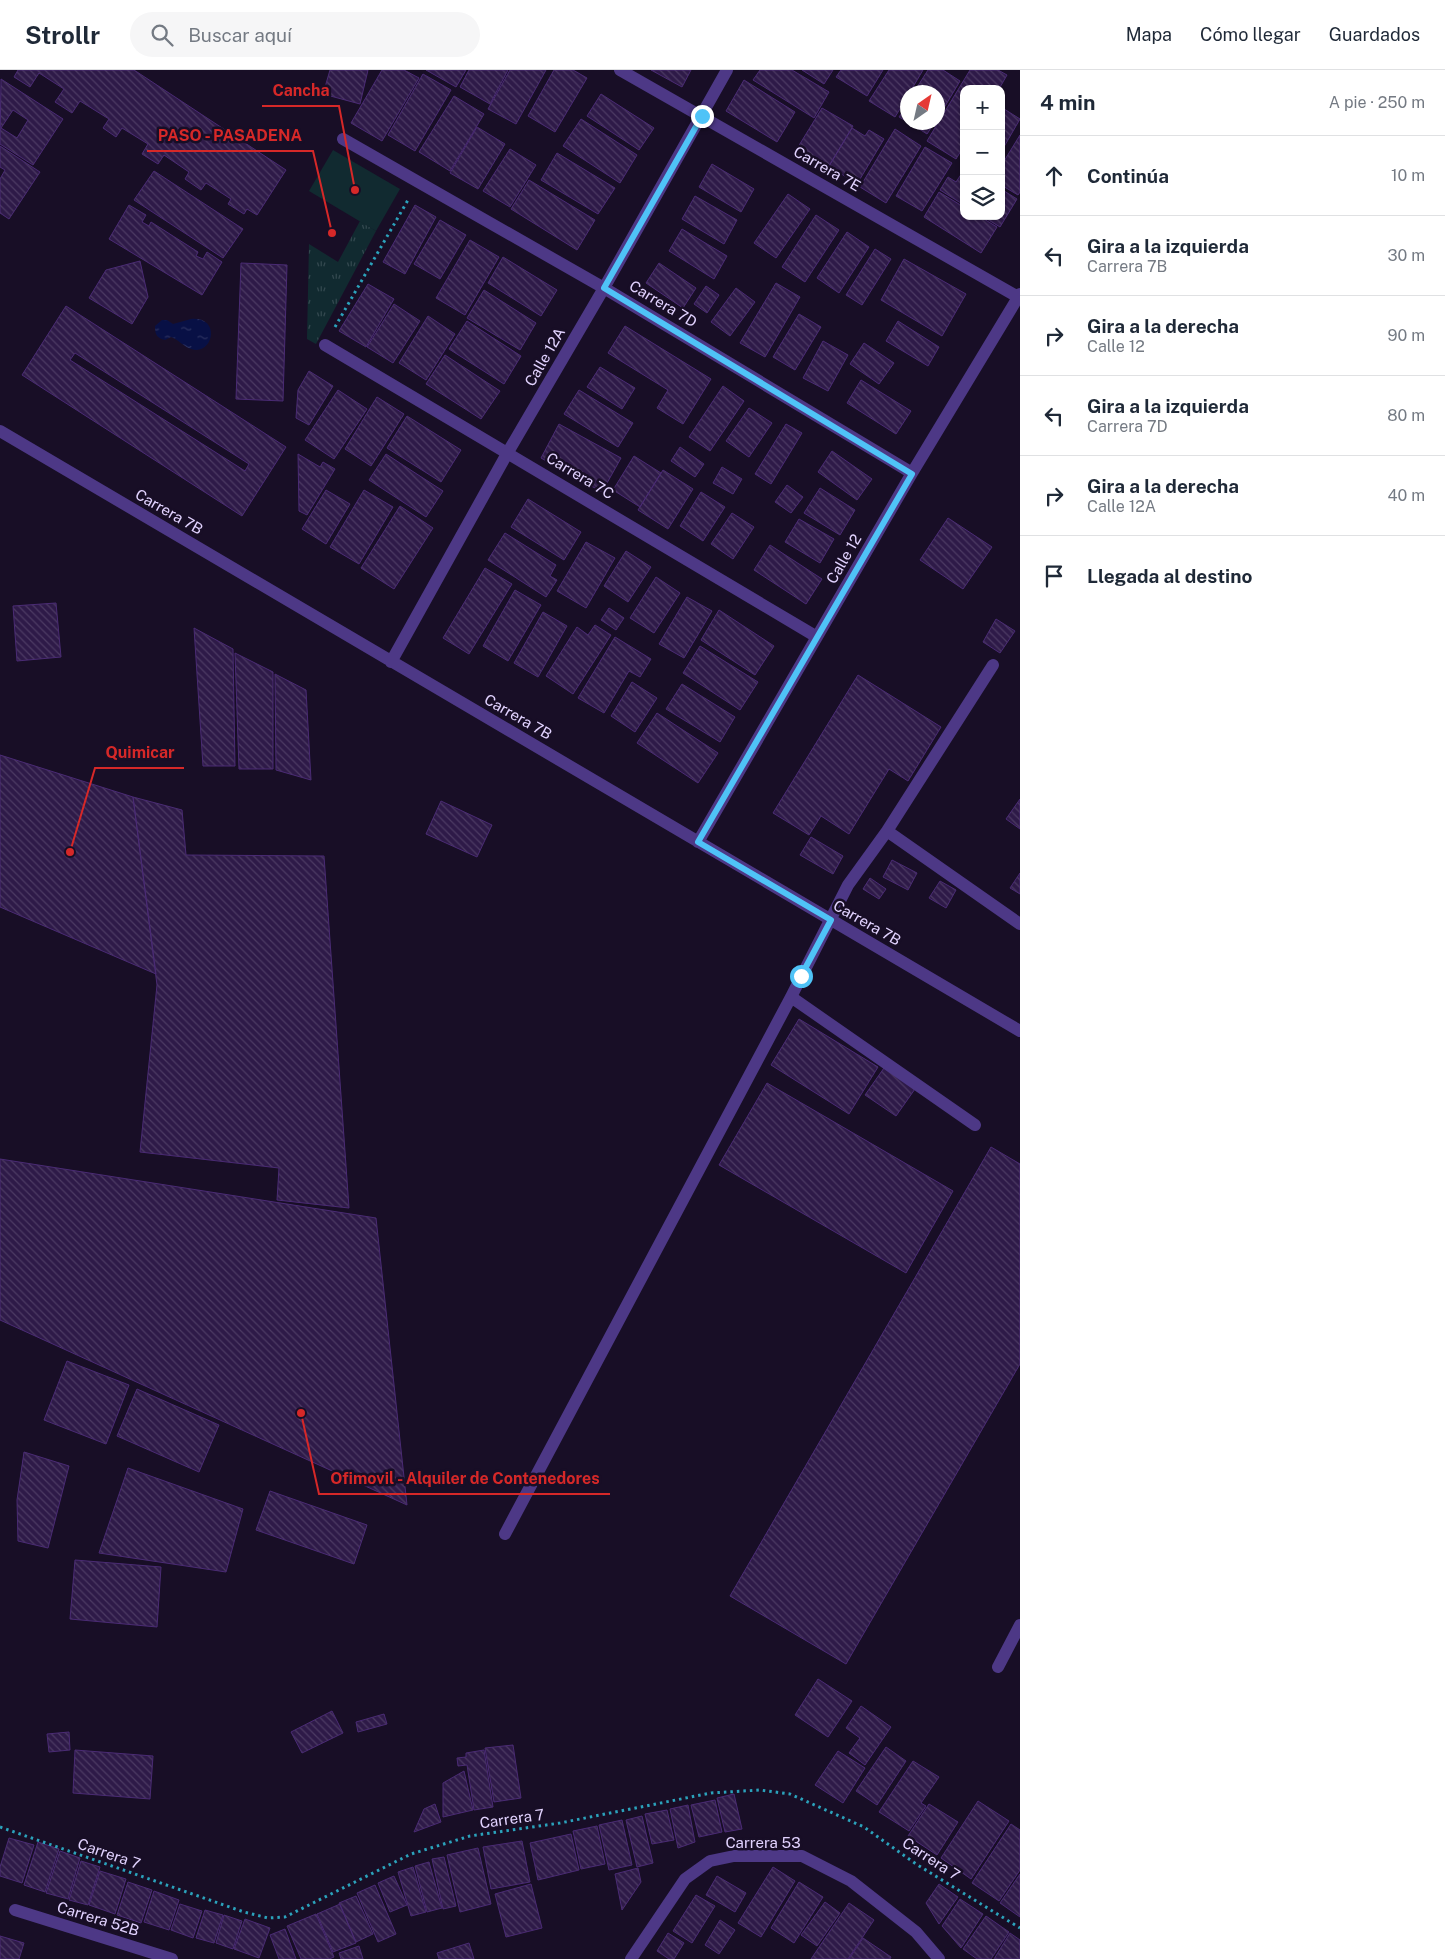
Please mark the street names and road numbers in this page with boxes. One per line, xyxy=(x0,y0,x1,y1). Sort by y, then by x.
street label: Carrera 7E xyxy=(791,143,864,195)
street label: Carrera 7D xyxy=(626,277,700,330)
street label: Calle 12A xyxy=(521,324,568,389)
street label: Carrera 7C xyxy=(544,449,617,502)
street label: Carrera 7B xyxy=(132,485,206,538)
street label: Calle 12 xyxy=(823,531,864,586)
street label: Carrera 7B xyxy=(481,690,555,743)
street label: Carrera 7B xyxy=(830,896,904,949)
street label: Carrera 7 xyxy=(478,1806,545,1831)
street label: Carrera 53 xyxy=(725,1834,801,1851)
street label: Carrera 7 xyxy=(899,1834,963,1883)
street label: Carrera 7 xyxy=(76,1835,143,1872)
street label: Carrera 52B xyxy=(55,1898,141,1939)

